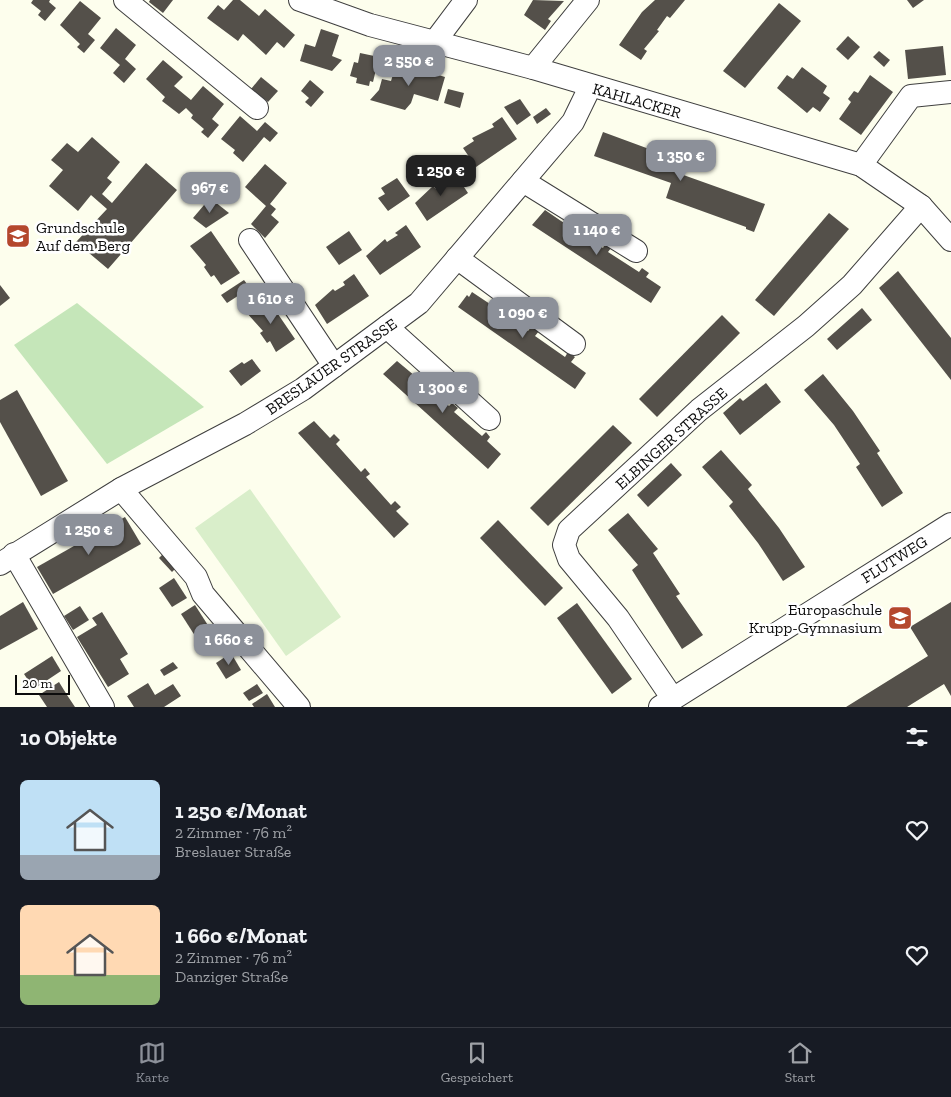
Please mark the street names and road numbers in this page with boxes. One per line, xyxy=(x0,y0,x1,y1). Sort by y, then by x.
street label: KAHLACKER xyxy=(590,79,683,122)
street label: BRESLAUER STRASSE xyxy=(262,314,400,419)
street label: ELBINGER STRASSE xyxy=(612,383,731,494)
street label: FLUTWEG xyxy=(858,532,931,587)

